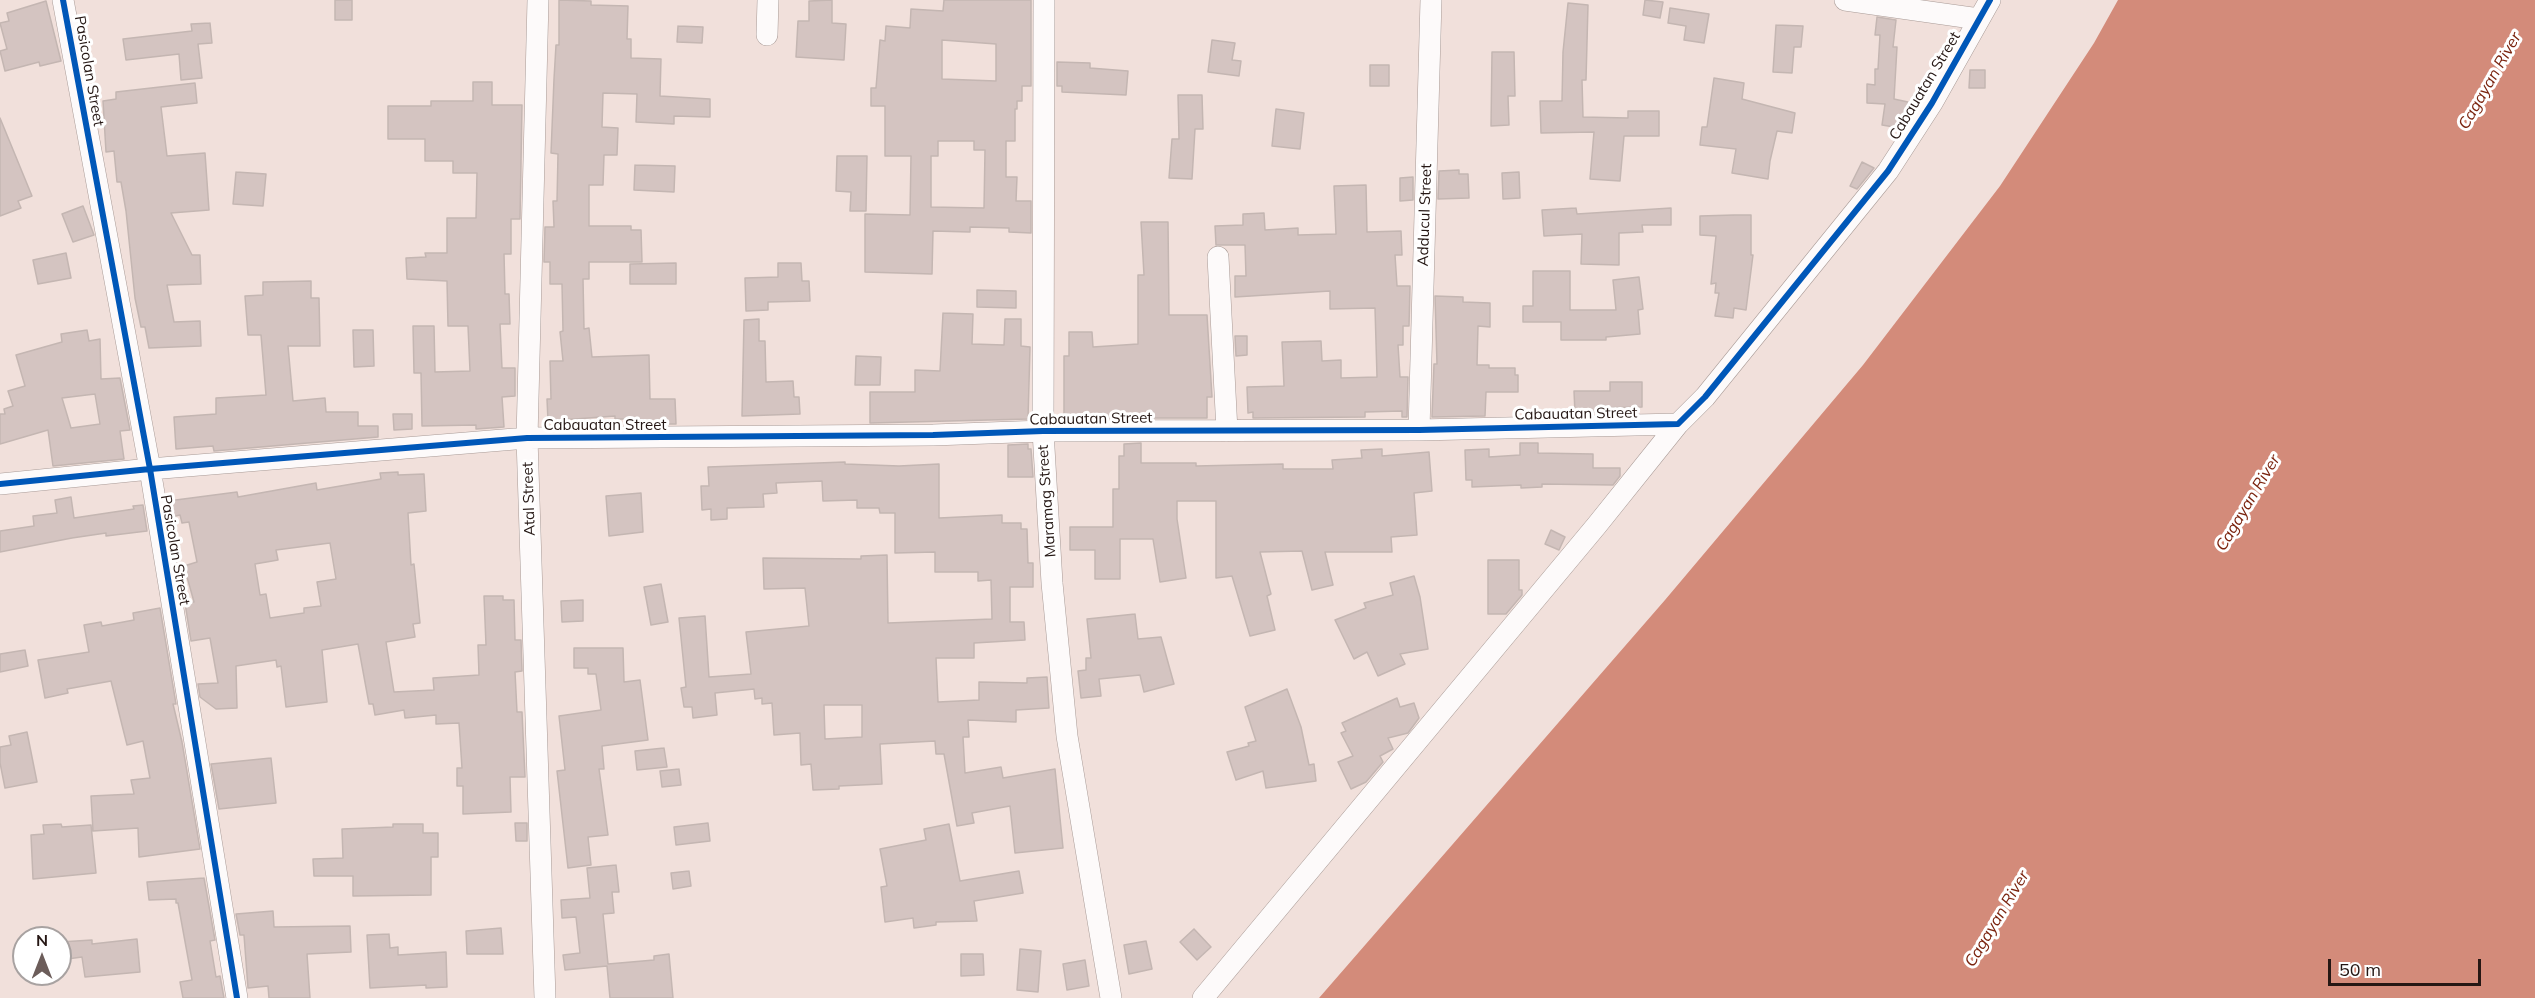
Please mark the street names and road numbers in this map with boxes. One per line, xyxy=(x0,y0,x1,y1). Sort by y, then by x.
street label: Pasicolan Street xyxy=(70,14,108,128)
street label: Cabauatan Street xyxy=(1886,29,1964,143)
street label: Adducul Street xyxy=(1414,163,1436,267)
street label: Cabauatan Street xyxy=(1514,404,1638,424)
street label: Cabauatan Street xyxy=(1029,409,1153,429)
street label: Cabauatan Street xyxy=(543,416,667,434)
street label: Maramag Street xyxy=(1034,444,1060,558)
street label: Atal Street xyxy=(519,462,539,536)
street label: Pasicolan Street xyxy=(156,493,194,607)

